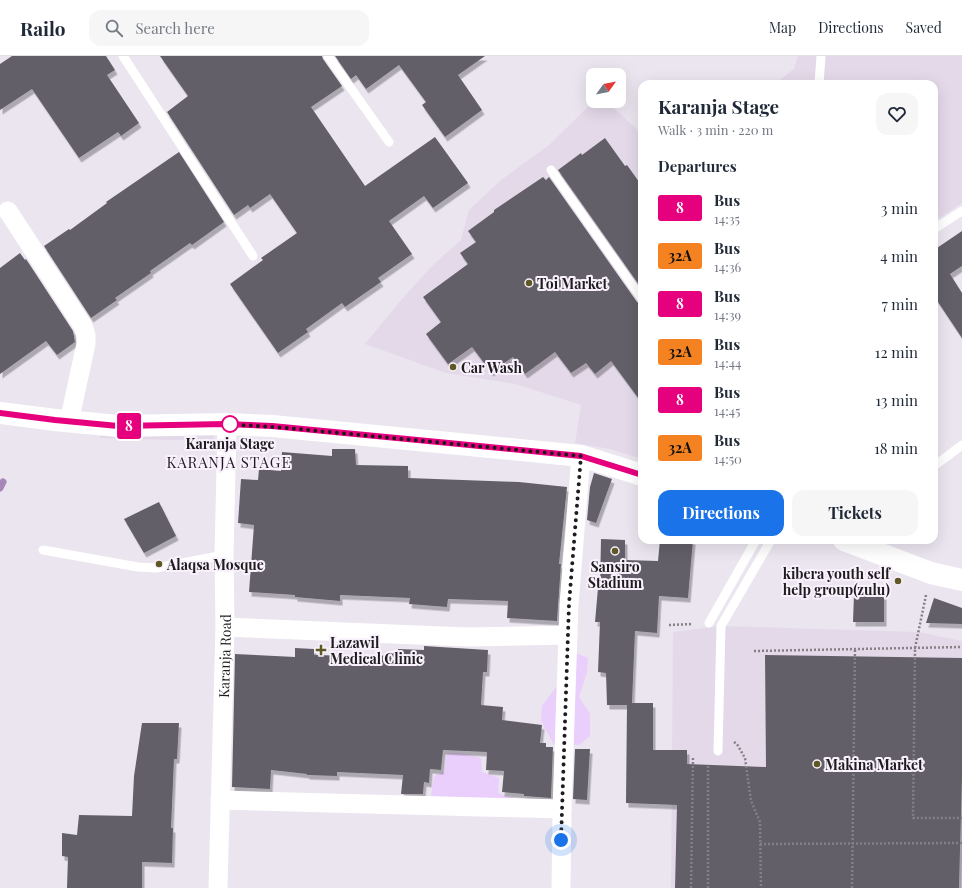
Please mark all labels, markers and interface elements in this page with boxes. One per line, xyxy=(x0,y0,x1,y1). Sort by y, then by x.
search box xyxy=(89,10,369,46)
text: Railo xyxy=(20,15,65,41)
icon: search xyxy=(103,17,125,39)
text: Search here xyxy=(135,18,215,38)
text: Map xyxy=(769,18,796,37)
text: Directions xyxy=(818,18,884,37)
text: Saved xyxy=(906,18,942,37)
north arrow xyxy=(586,68,626,108)
map controls xyxy=(586,68,626,108)
text: Karanja Stage xyxy=(658,93,779,119)
button: heart xyxy=(876,93,918,135)
text: Walk · 3 min · 220 m xyxy=(658,121,773,138)
text: Departures xyxy=(658,156,737,176)
text: Bus xyxy=(714,190,740,210)
text: 8 xyxy=(676,198,684,217)
text: 3 min xyxy=(881,198,918,218)
text: 14:35 xyxy=(714,210,740,227)
text: Bus xyxy=(714,238,740,258)
text: 32A xyxy=(668,246,692,265)
text: 4 min xyxy=(880,246,918,266)
text: 14:36 xyxy=(714,258,741,275)
place label: Toi Market xyxy=(537,274,608,293)
marker: Toi Market xyxy=(524,278,534,288)
text: Bus xyxy=(714,286,740,306)
text: 8 xyxy=(676,294,684,313)
text: 7 min xyxy=(882,294,918,314)
text: 14:39 xyxy=(714,306,741,323)
text: Bus xyxy=(714,334,740,354)
text: 32A xyxy=(668,342,692,361)
text: 12 min xyxy=(875,342,918,362)
text: 14:44 xyxy=(714,354,742,371)
place label: Car Wash xyxy=(461,358,522,377)
marker: Car Wash xyxy=(448,362,458,372)
text: Bus xyxy=(714,382,740,402)
text: 8 xyxy=(676,390,684,409)
text: 13 min xyxy=(876,390,918,410)
text: 14:45 xyxy=(714,402,741,419)
line badge: 8 xyxy=(116,413,142,439)
marker: Karanja Stage xyxy=(221,415,239,433)
text: 8 xyxy=(125,416,133,435)
text: Bus xyxy=(714,430,740,450)
place label: Karanja Stage xyxy=(185,434,275,453)
text: 32A xyxy=(668,438,692,457)
text: 18 min xyxy=(874,438,918,458)
text: 14:50 xyxy=(714,450,742,467)
district label: KARANJA STAGE xyxy=(166,452,292,472)
button: Directions xyxy=(658,490,784,536)
button: Tickets xyxy=(792,490,918,536)
marker: Sansiro Stadium xyxy=(610,546,620,556)
place label: Alaqsa Mosque xyxy=(166,555,264,574)
place label: Sansiro Stadium xyxy=(588,557,642,592)
marker: Alaqsa Mosque xyxy=(154,559,164,569)
place label: kibera youth self help group(zulu) xyxy=(783,564,891,599)
marker: kibera youth self help group(zulu) xyxy=(893,576,903,586)
street label: Karanja Road xyxy=(214,614,235,698)
place label: Lazawil Medical Clinic xyxy=(330,633,423,668)
marker: Lazawil Medical Clinic xyxy=(315,644,327,656)
place label: Makina Market xyxy=(825,755,923,774)
marker: Makina Market xyxy=(812,759,822,769)
your location xyxy=(551,830,571,850)

